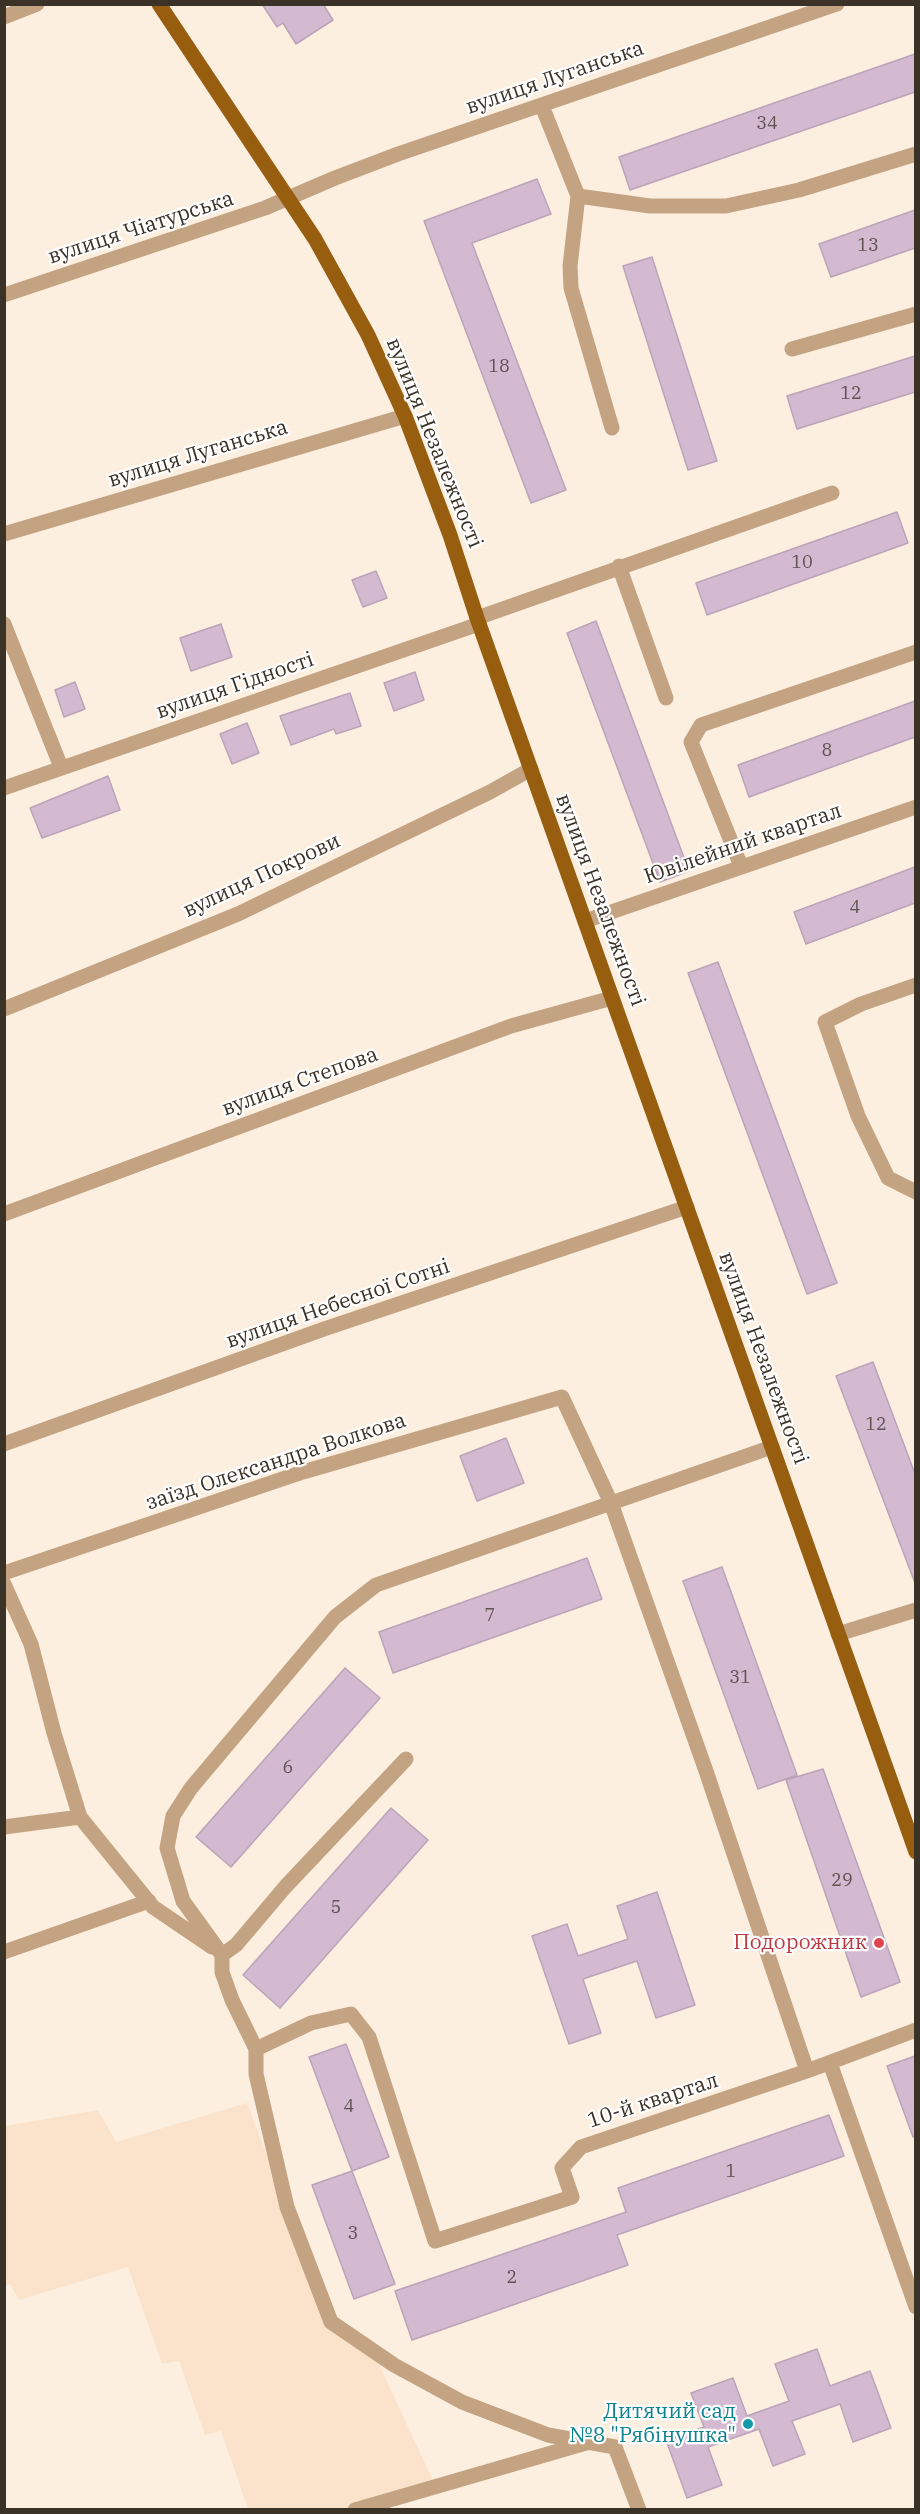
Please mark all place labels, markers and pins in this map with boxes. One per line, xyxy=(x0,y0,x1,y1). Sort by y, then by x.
place label: Подорожник xyxy=(733,1930,867,1956)
marker: Подорожник xyxy=(872,1936,886,1950)
place label: Дитячий сад №8 "Рябінушка" xyxy=(569,2399,736,2449)
marker: Дитячий сад №8 "Рябінушка" xyxy=(741,2417,755,2431)

